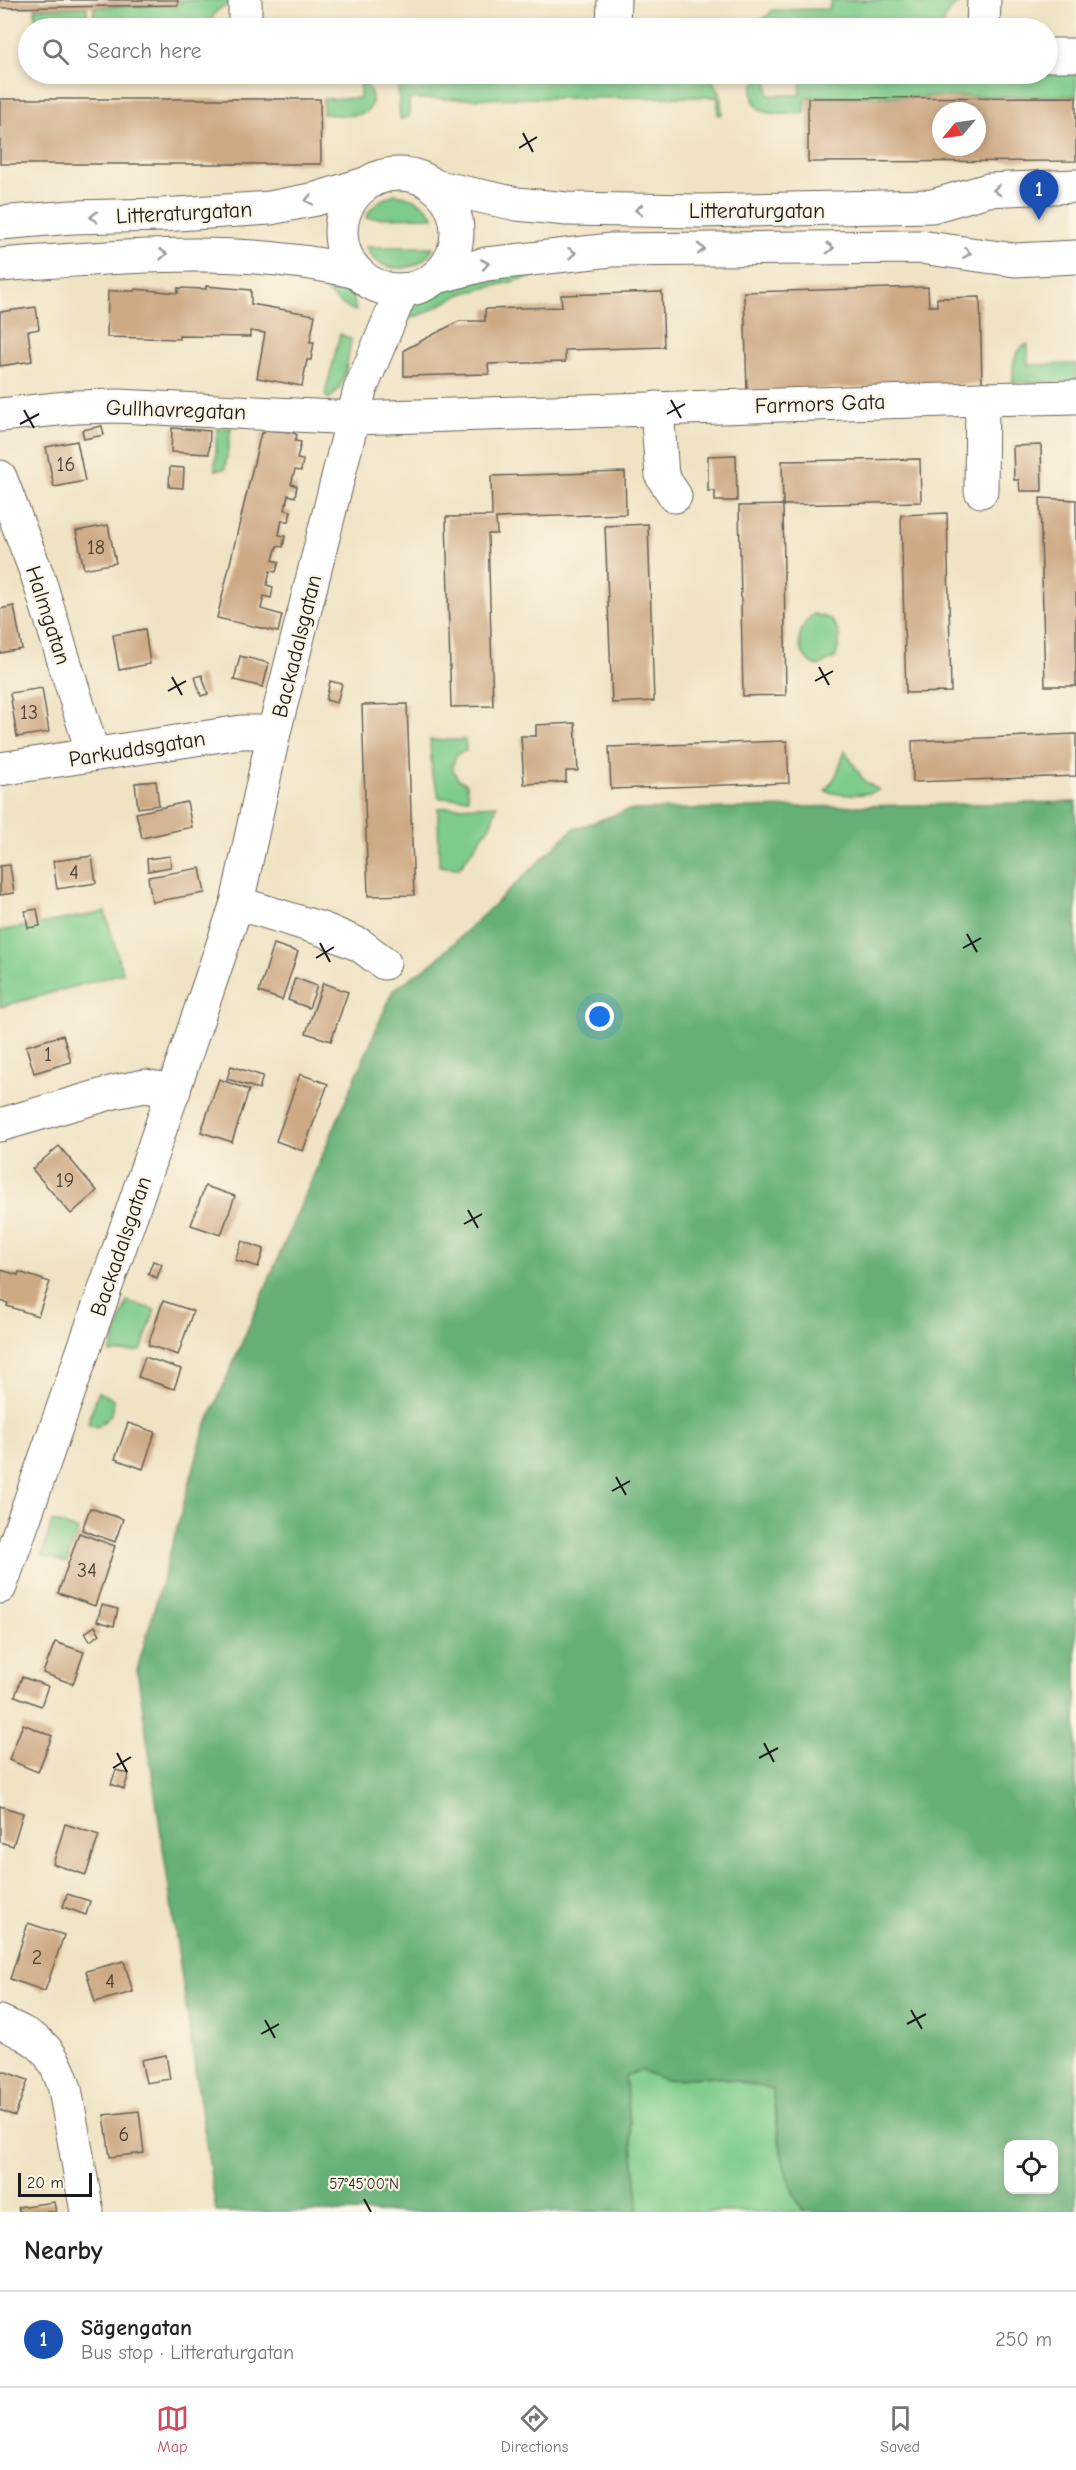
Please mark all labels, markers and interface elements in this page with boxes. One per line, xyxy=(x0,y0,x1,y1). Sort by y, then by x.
search box xyxy=(18,18,1058,84)
icon: search xyxy=(39,35,72,68)
text: Search here xyxy=(87,38,202,64)
north arrow xyxy=(932,102,986,156)
pin: 1 xyxy=(1020,170,1058,220)
one-way arrow xyxy=(992,184,1001,197)
one-way arrow xyxy=(304,193,314,206)
street label: Litteraturgatan xyxy=(115,196,253,230)
street label: Litteraturgatan xyxy=(689,198,825,224)
one-way arrow xyxy=(635,204,644,216)
one-way arrow xyxy=(89,210,98,223)
one-way arrow xyxy=(825,242,834,254)
one-way arrow xyxy=(697,243,706,255)
one-way arrow xyxy=(568,247,577,260)
one-way arrow xyxy=(963,247,972,259)
one-way arrow xyxy=(159,248,168,261)
one-way arrow xyxy=(480,258,490,271)
street label: Farmors Gata xyxy=(754,389,886,419)
street label: Gullhavregatan xyxy=(105,395,247,425)
house number: 16 xyxy=(57,453,75,476)
house number: 18 xyxy=(87,536,105,559)
street label: Halmgatan xyxy=(20,563,76,668)
street label: Backadalsgatan xyxy=(267,572,327,720)
house number: 13 xyxy=(20,701,38,724)
street label: Parkuddsgatan xyxy=(67,725,207,773)
house number: 4 xyxy=(69,861,79,884)
your location xyxy=(585,1002,614,1031)
house number: 1 xyxy=(44,1043,52,1066)
house number: 19 xyxy=(56,1169,74,1192)
street label: Backadalsgatan xyxy=(85,1173,157,1320)
house number: 34 xyxy=(77,1559,97,1582)
house number: 2 xyxy=(32,1946,42,1969)
house number: 4 xyxy=(105,1970,115,1993)
house number: 6 xyxy=(119,2123,129,2146)
map controls xyxy=(1004,2140,1058,2194)
button: locate xyxy=(1004,2140,1058,2194)
scale bar xyxy=(18,2170,92,2198)
text: 20 m xyxy=(27,2174,64,2192)
text: 57°45'00"N xyxy=(329,2175,399,2193)
text: Nearby xyxy=(24,2236,103,2266)
text: Sägengatan xyxy=(81,2315,192,2341)
text: 1 xyxy=(40,2328,47,2351)
text: 250 m xyxy=(995,2328,1052,2351)
text: Bus stop · Litteraturgatan xyxy=(81,2341,294,2364)
tab: Map xyxy=(156,2402,189,2456)
tab: Directions xyxy=(501,2402,568,2456)
tab: Saved xyxy=(880,2402,920,2456)

